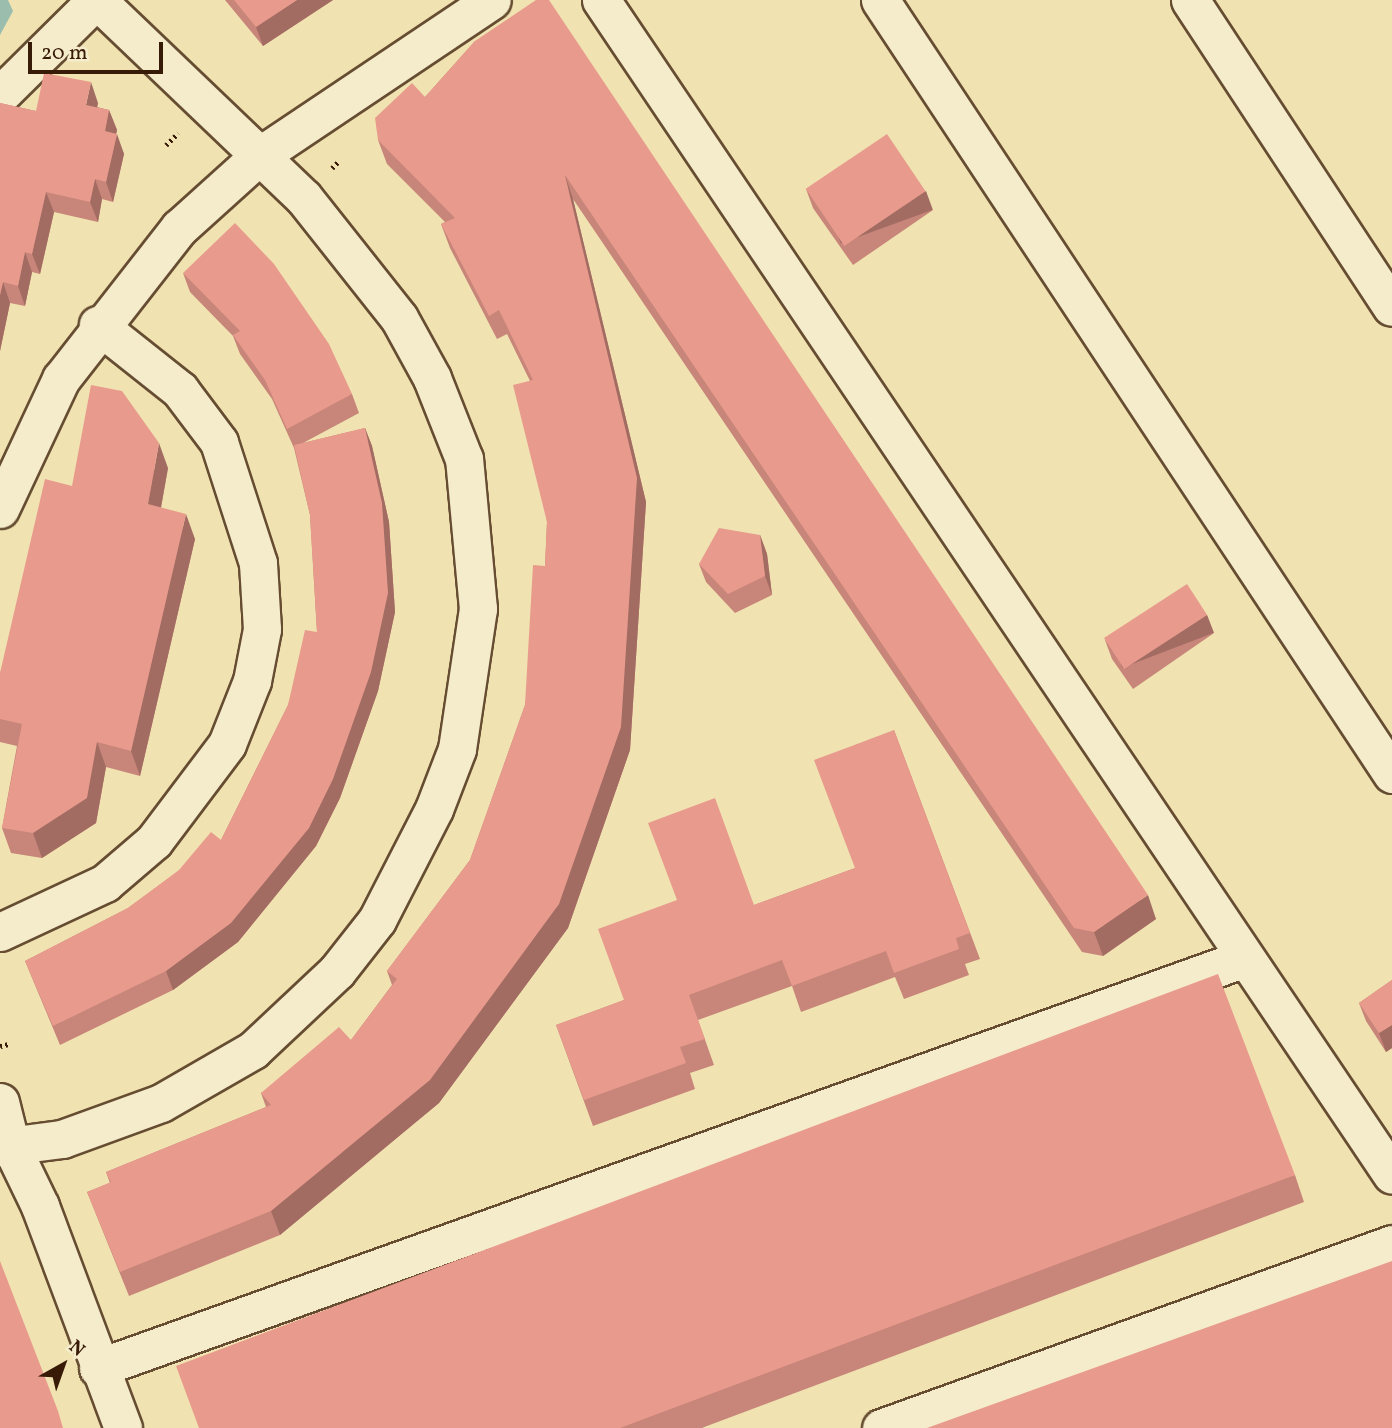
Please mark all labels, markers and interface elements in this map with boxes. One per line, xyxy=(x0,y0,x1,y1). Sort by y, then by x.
scale bar xyxy=(32,28,166,72)
text: 20 m xyxy=(41,39,87,68)
north arrow xyxy=(28,1330,98,1400)
text: N xyxy=(63,1335,90,1363)

